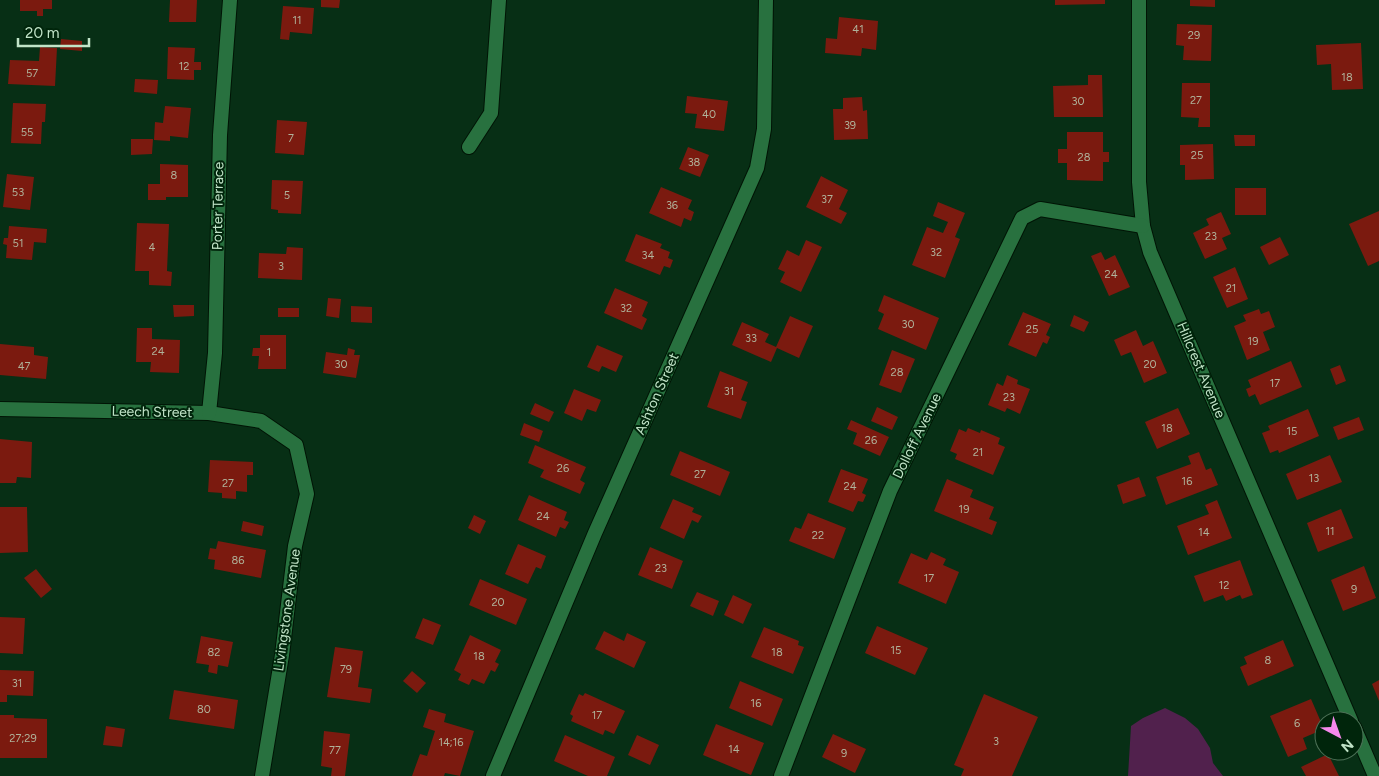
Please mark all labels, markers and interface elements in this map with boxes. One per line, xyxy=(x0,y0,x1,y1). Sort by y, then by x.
house number: 11 xyxy=(292,14,302,27)
scale bar xyxy=(18,15,89,47)
house number: 41 xyxy=(852,23,864,36)
text: 20 m xyxy=(25,24,59,42)
house number: 29 xyxy=(1188,29,1200,42)
house number: 12 xyxy=(179,60,189,73)
house number: 57 xyxy=(26,67,38,80)
house number: 18 xyxy=(1341,71,1353,84)
house number: 27 xyxy=(1190,94,1202,107)
house number: 30 xyxy=(1071,95,1085,108)
house number: 40 xyxy=(702,108,716,121)
house number: 39 xyxy=(844,119,856,132)
house number: 55 xyxy=(21,126,33,139)
house number: 7 xyxy=(288,132,294,145)
house number: 25 xyxy=(1191,149,1203,162)
house number: 28 xyxy=(1078,151,1091,164)
house number: 38 xyxy=(688,156,701,169)
street label: Porter Terrace xyxy=(209,161,227,250)
house number: 8 xyxy=(171,169,178,182)
house number: 53 xyxy=(12,186,24,199)
house number: 5 xyxy=(284,189,290,202)
house number: 37 xyxy=(821,193,833,206)
house number: 36 xyxy=(666,199,678,212)
house number: 23 xyxy=(1205,230,1217,243)
house number: 51 xyxy=(13,237,23,250)
house number: 4 xyxy=(149,241,156,254)
house number: 32 xyxy=(930,246,942,259)
house number: 34 xyxy=(642,249,655,262)
house number: 3 xyxy=(278,260,284,273)
house number: 24 xyxy=(1105,268,1118,281)
house number: 21 xyxy=(1226,282,1236,295)
house number: 32 xyxy=(620,302,632,315)
house number: 30 xyxy=(901,318,915,331)
street label: Hillcrest Avenue xyxy=(1173,320,1229,421)
house number: 25 xyxy=(1026,323,1038,336)
house number: 33 xyxy=(745,332,757,345)
house number: 19 xyxy=(1248,335,1258,348)
house number: 24 xyxy=(152,345,165,358)
house number: 1 xyxy=(267,346,271,359)
street label: Ashton Street xyxy=(631,350,683,438)
house number: 30 xyxy=(334,358,348,371)
house number: 20 xyxy=(1143,358,1157,371)
house number: 47 xyxy=(18,360,30,373)
house number: 28 xyxy=(891,366,904,379)
house number: 17 xyxy=(1270,377,1280,390)
house number: 31 xyxy=(724,385,734,398)
street label: Dolloff Avenue xyxy=(889,390,945,482)
house number: 23 xyxy=(1003,391,1015,404)
street label: Leech Street xyxy=(112,403,192,421)
house number: 18 xyxy=(1161,422,1173,435)
house number: 15 xyxy=(1287,425,1297,438)
house number: 26 xyxy=(865,434,877,447)
house number: 21 xyxy=(973,446,983,459)
house number: 26 xyxy=(557,462,569,475)
house number: 27 xyxy=(694,468,706,481)
house number: 13 xyxy=(1309,472,1319,485)
house number: 16 xyxy=(1182,475,1192,488)
house number: 27 xyxy=(222,477,234,490)
house number: 24 xyxy=(844,480,857,493)
house number: 19 xyxy=(959,503,969,516)
house number: 24 xyxy=(537,510,550,523)
house number: 11 xyxy=(1325,525,1335,538)
house number: 14 xyxy=(1198,526,1210,539)
house number: 22 xyxy=(812,529,824,542)
street label: Livingstone Avenue xyxy=(270,547,304,672)
house number: 86 xyxy=(232,554,244,567)
house number: 23 xyxy=(655,562,667,575)
house number: 17 xyxy=(924,572,934,585)
house number: 12 xyxy=(1219,579,1229,592)
house number: 9 xyxy=(1351,583,1357,596)
house number: 20 xyxy=(491,596,505,609)
house number: 15 xyxy=(891,644,901,657)
house number: 82 xyxy=(208,646,220,659)
house number: 18 xyxy=(771,646,783,659)
house number: 18 xyxy=(473,650,485,663)
house number: 8 xyxy=(1265,654,1272,667)
house number: 79 xyxy=(340,663,352,676)
house number: 31 xyxy=(12,677,22,690)
house number: 16 xyxy=(751,697,761,710)
house number: 80 xyxy=(197,703,211,716)
house number: 17 xyxy=(592,709,602,722)
north arrow xyxy=(1314,711,1364,761)
house number: 6 xyxy=(1294,717,1300,730)
house number: 27;29 xyxy=(9,732,37,745)
house number: 3 xyxy=(993,735,999,748)
text: N xyxy=(1338,735,1357,755)
house number: 14;16 xyxy=(439,736,464,749)
house number: 14 xyxy=(728,743,740,756)
house number: 77 xyxy=(329,744,341,757)
house number: 9 xyxy=(841,747,847,760)

